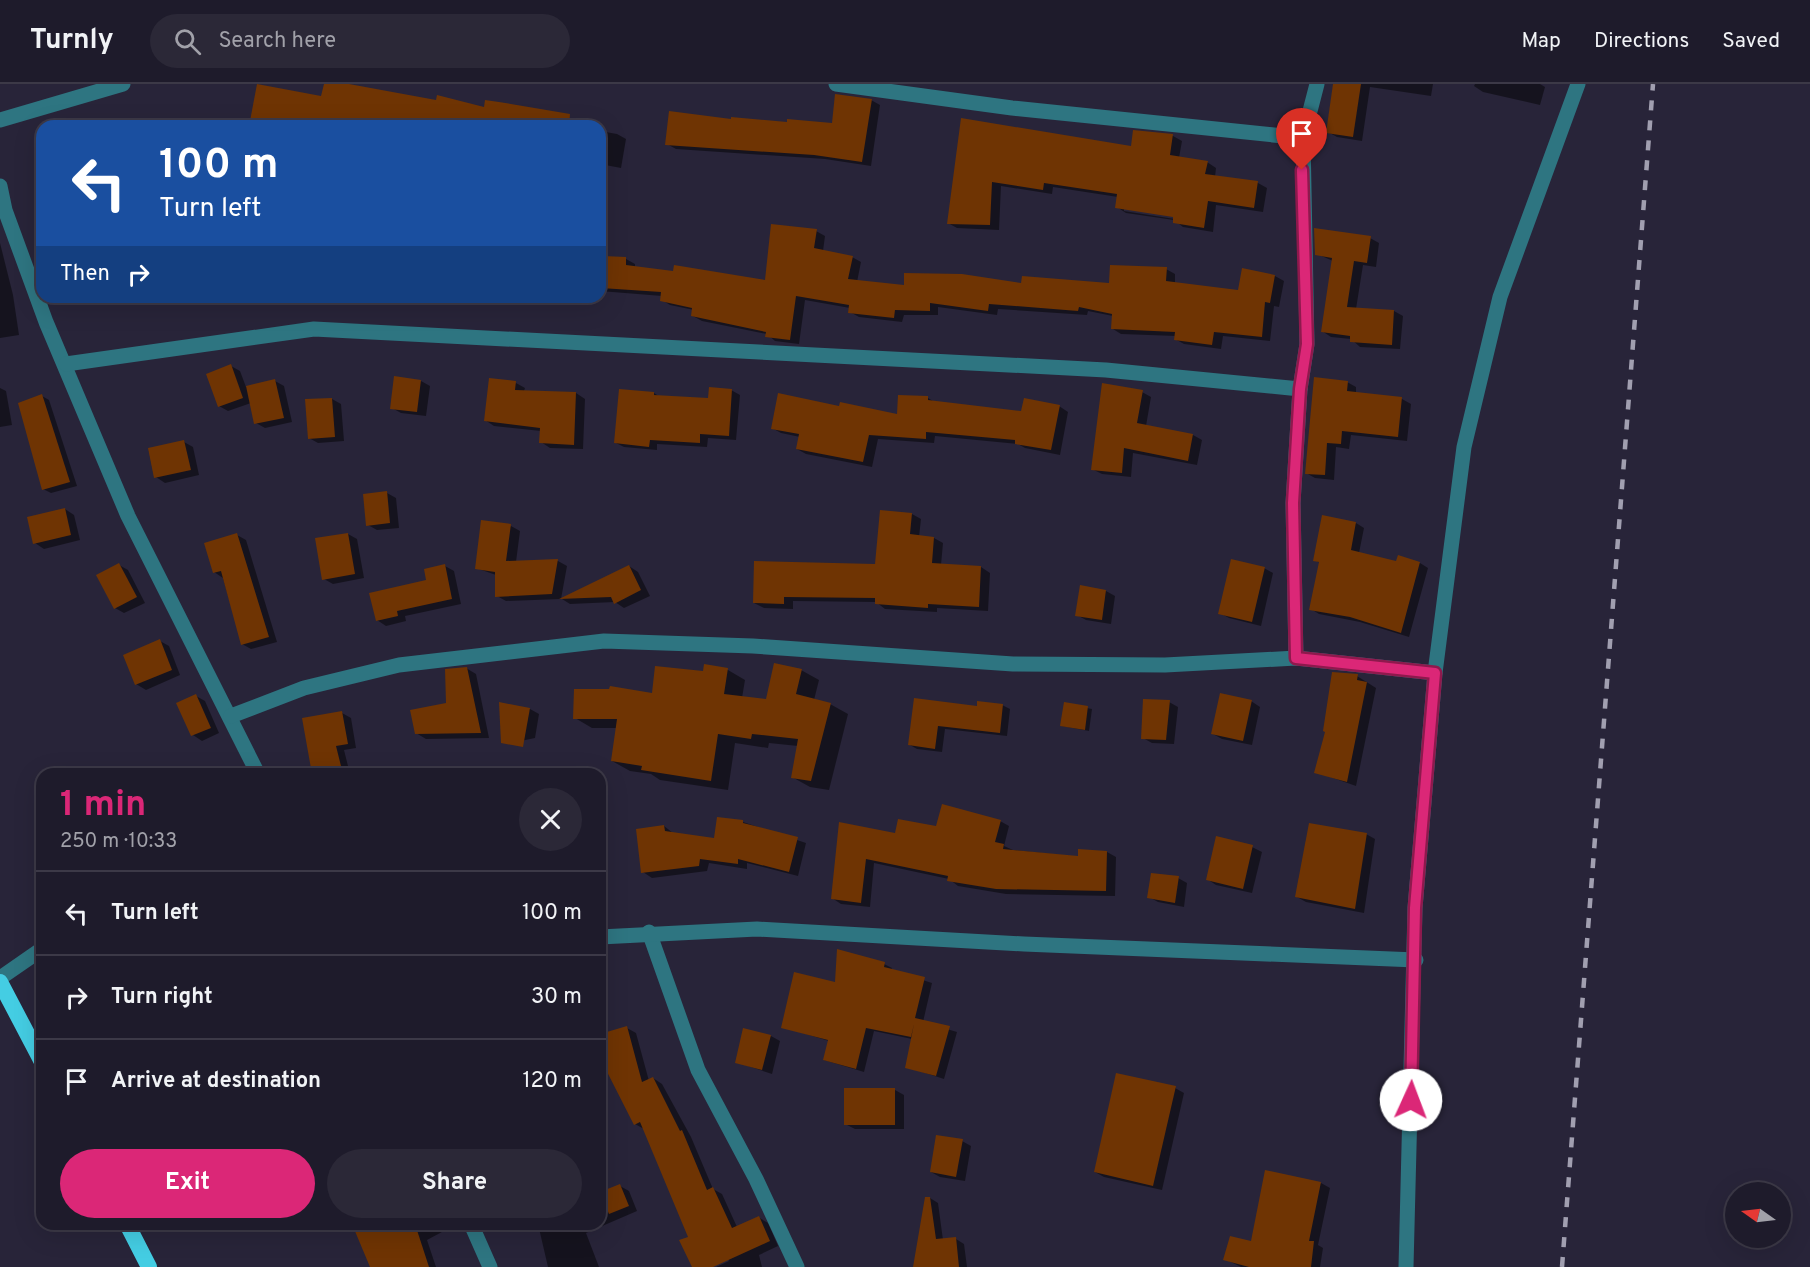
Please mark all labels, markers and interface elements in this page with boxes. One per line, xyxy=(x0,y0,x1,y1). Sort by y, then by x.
search box xyxy=(150,14,570,68)
text: Turnly xyxy=(30,23,114,59)
icon: search xyxy=(171,25,204,58)
text: Search here xyxy=(219,28,336,55)
text: Map xyxy=(1521,28,1561,55)
text: Directions xyxy=(1594,28,1689,55)
text: Saved xyxy=(1722,28,1780,55)
pin xyxy=(1276,108,1327,170)
icon: arrive xyxy=(1285,117,1318,150)
text: 100 m xyxy=(159,140,278,193)
icon: left xyxy=(60,144,138,222)
text: Turn left xyxy=(159,192,261,226)
icon: right xyxy=(122,258,155,291)
text: Then xyxy=(60,261,110,288)
text: 1 min xyxy=(60,783,146,829)
button: close xyxy=(519,788,582,851)
text: 250 m · 10:33 xyxy=(60,829,177,855)
icon: left xyxy=(60,897,93,930)
text: Turn left xyxy=(111,900,199,927)
text: 100 m xyxy=(522,900,582,927)
icon: right xyxy=(60,981,93,1014)
text: Turn right xyxy=(111,984,213,1011)
text: 30 m xyxy=(531,984,582,1011)
icon: arrive xyxy=(60,1065,93,1098)
text: Arrive at destination xyxy=(111,1068,321,1095)
text: 120 m xyxy=(522,1068,582,1095)
position arrow xyxy=(1379,1068,1443,1132)
button: Exit xyxy=(60,1149,315,1218)
button: Share xyxy=(327,1149,582,1218)
north arrow xyxy=(1725,1182,1791,1248)
map controls xyxy=(1725,1182,1791,1248)

